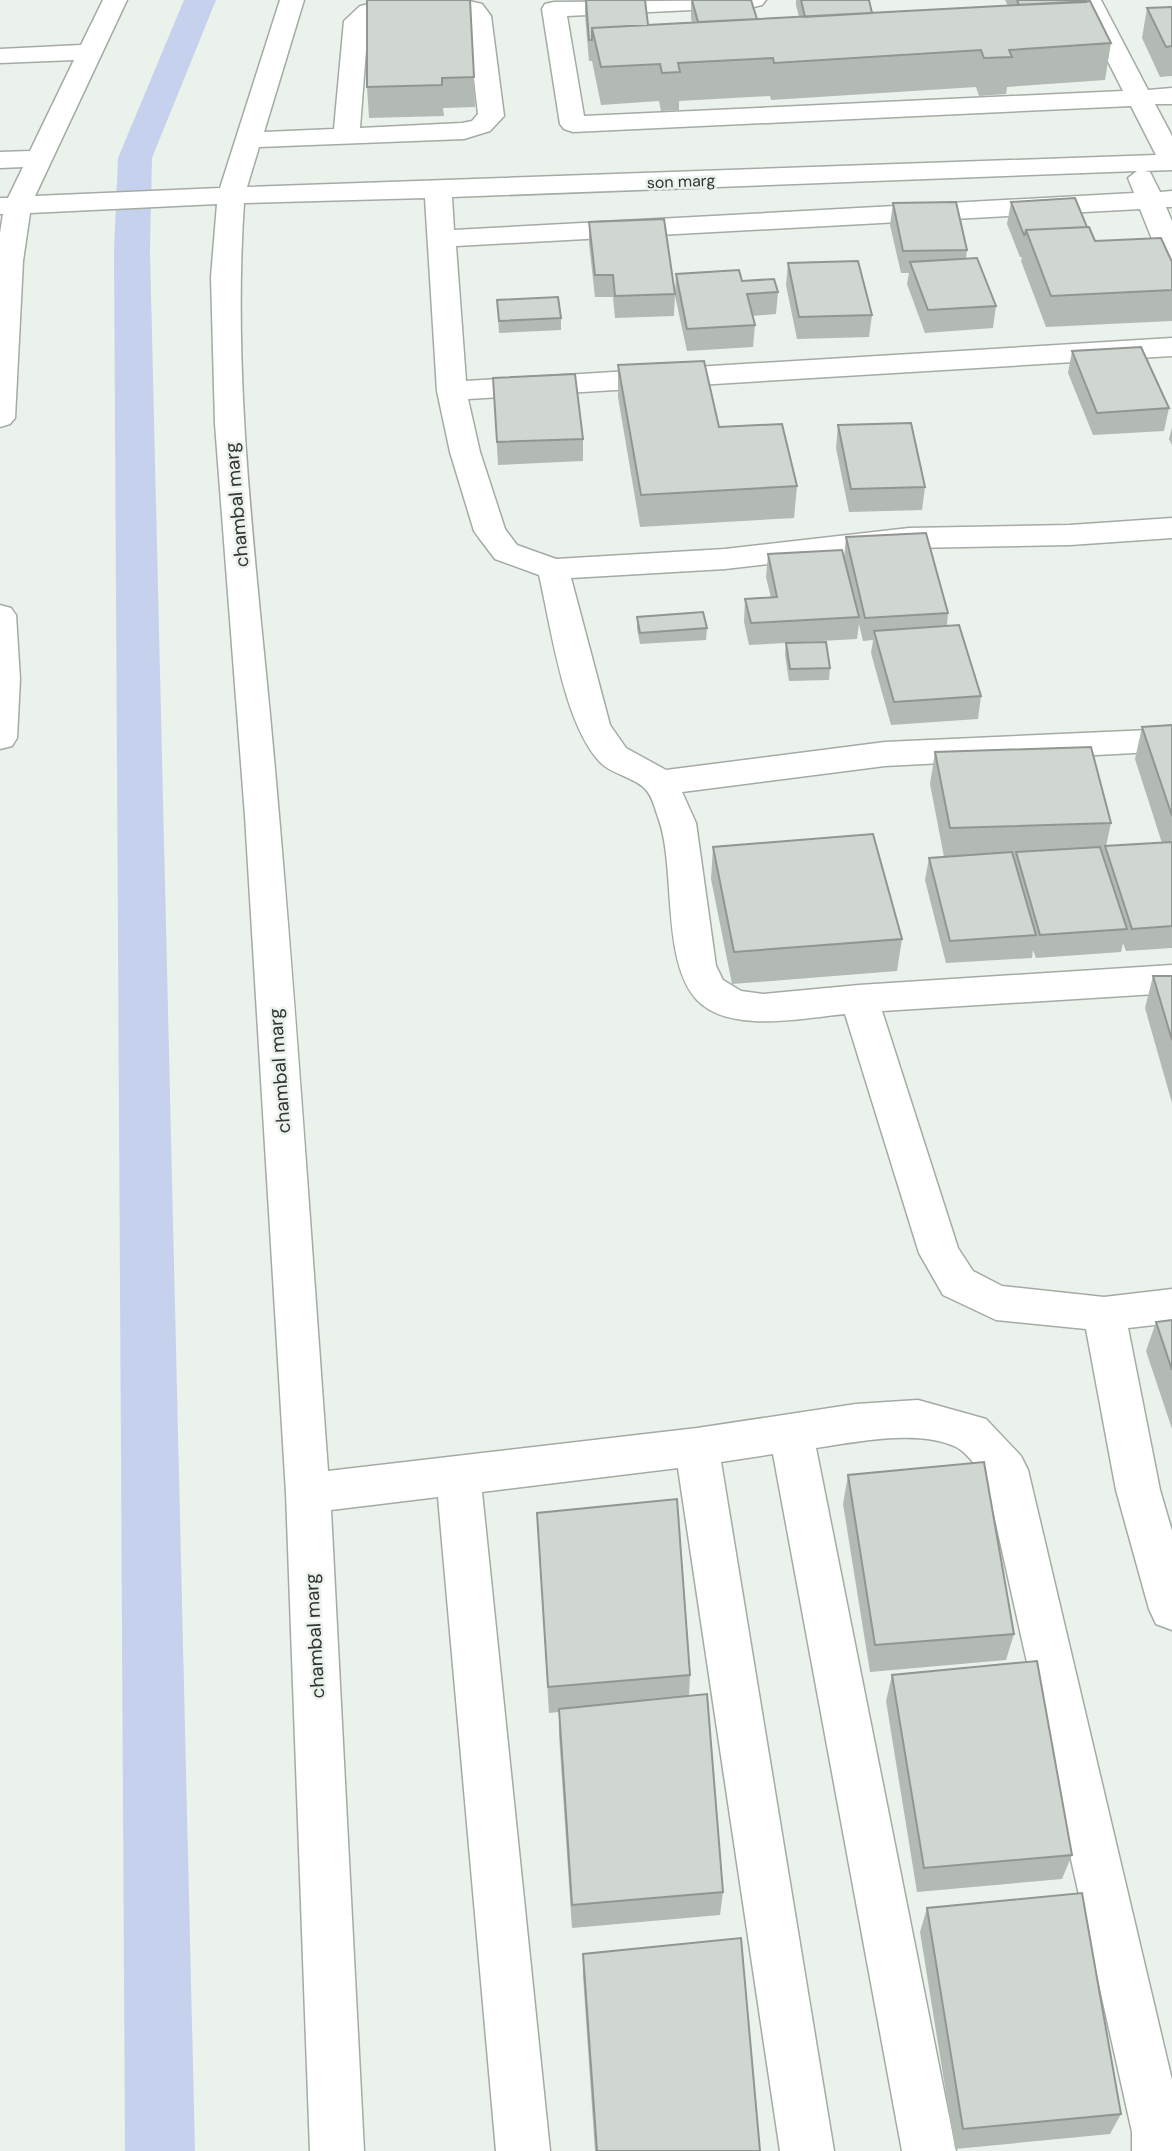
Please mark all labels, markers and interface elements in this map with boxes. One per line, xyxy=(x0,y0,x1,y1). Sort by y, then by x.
street label: son marg xyxy=(646,170,716,193)
street label: chambal marg xyxy=(219,441,254,568)
street label: chambal marg xyxy=(263,1007,296,1134)
street label: chambal marg xyxy=(299,1572,330,1699)

